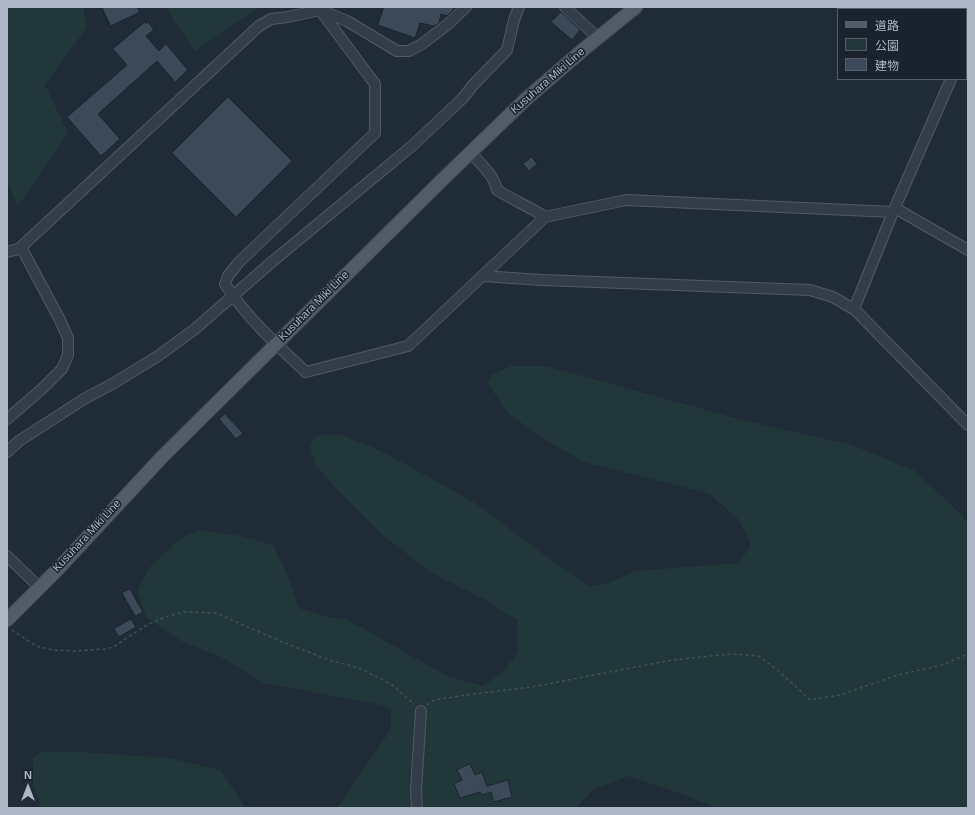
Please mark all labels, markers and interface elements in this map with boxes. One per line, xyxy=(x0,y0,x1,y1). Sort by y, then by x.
legend xyxy=(837,8,967,80)
text: 道路 xyxy=(875,19,899,33)
text: 公園 xyxy=(875,39,899,53)
street label: Kusuhara Miki Line xyxy=(508,45,588,117)
text: 建物 xyxy=(875,59,899,73)
street label: Kusuhara Miki Line xyxy=(276,268,352,344)
street label: Kusuhara Miki Line xyxy=(50,497,124,575)
north arrow xyxy=(8,767,48,807)
text: N xyxy=(24,769,32,781)

